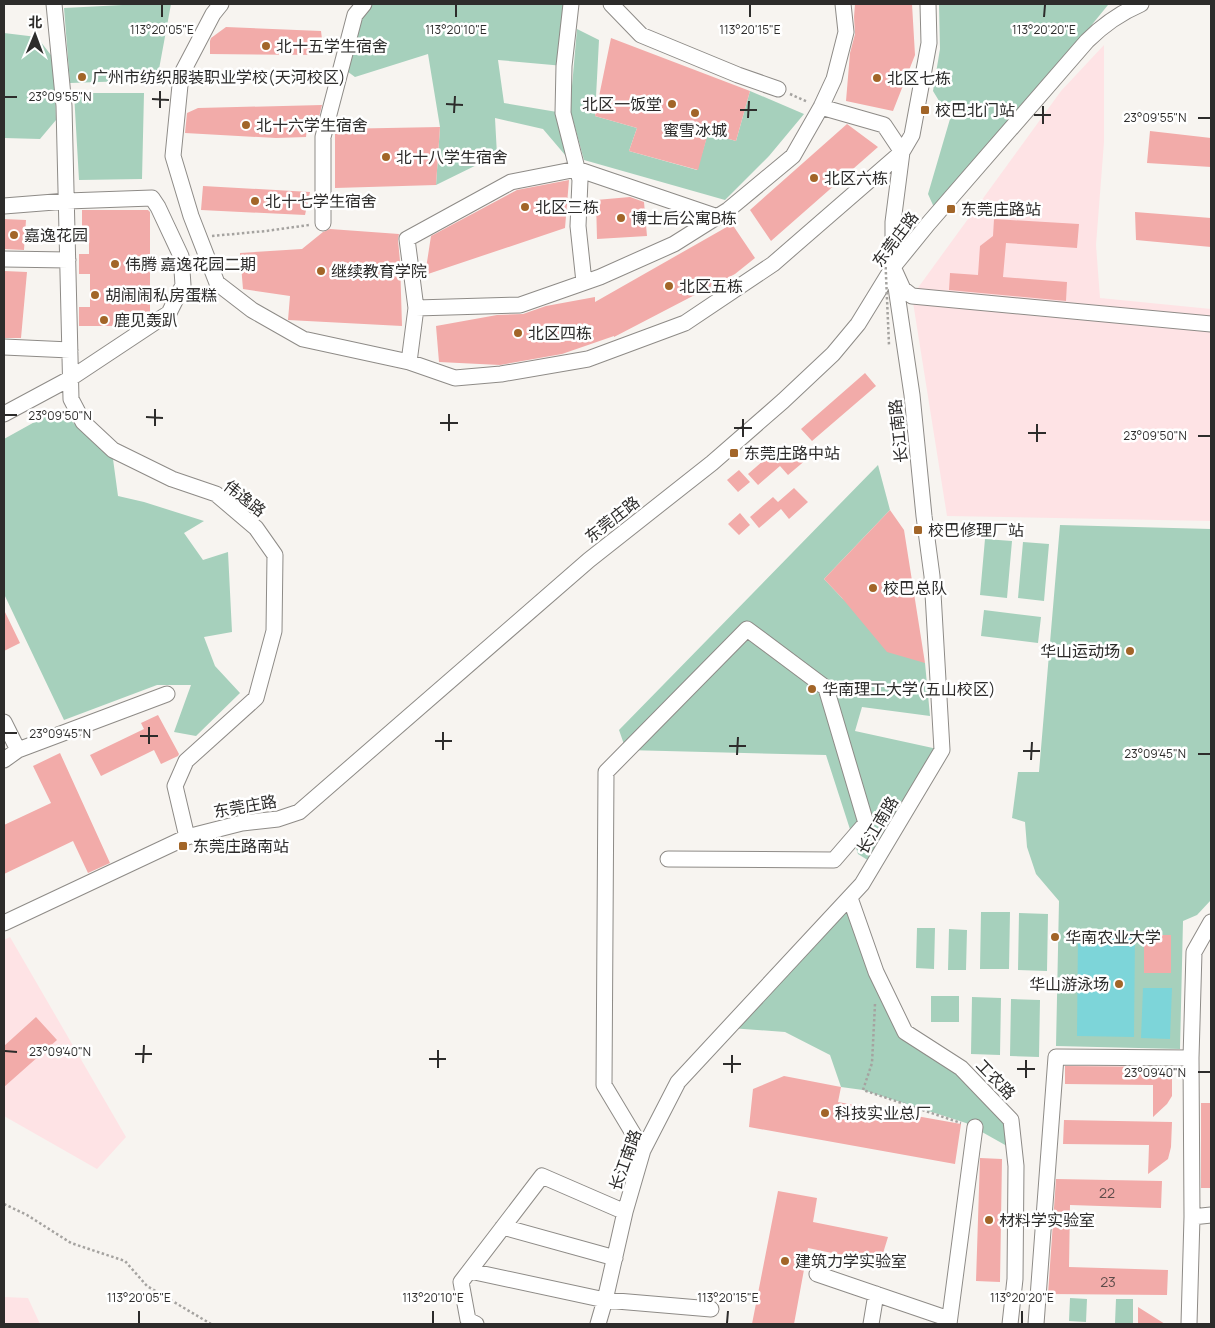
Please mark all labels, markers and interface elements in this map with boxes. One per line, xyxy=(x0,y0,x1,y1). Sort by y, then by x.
north arrow xyxy=(10,10,60,60)
text: 北 xyxy=(28,12,42,31)
text: 113°20'05"E xyxy=(130,21,194,38)
text: 113°20'10"E xyxy=(425,21,487,38)
text: 113°20'15"E xyxy=(719,21,781,38)
text: 113°20'20"E xyxy=(1012,21,1076,38)
place label: 北十五学生宿舍 xyxy=(276,35,388,57)
marker: 北十五学生宿舍 xyxy=(260,40,272,52)
place label: 广州市纺织服装职业学校(天河校区) xyxy=(92,66,346,88)
place label: 北区七栋 xyxy=(887,67,951,89)
marker: 广州市纺织服装职业学校(天河校区) xyxy=(76,71,88,83)
marker: 北区七栋 xyxy=(871,72,883,84)
text: 23°09'55"N xyxy=(29,88,91,105)
place label: 北区一饭堂 xyxy=(582,93,662,115)
marker: 北区一饭堂 xyxy=(666,98,678,110)
place label: 校巴北门站 xyxy=(935,99,1015,121)
marker: 校巴北门站 xyxy=(919,104,931,116)
marker: 蜜雪冰城 xyxy=(689,107,701,119)
text: 23°09'55"N xyxy=(1124,109,1186,126)
place label: 北十六学生宿舍 xyxy=(256,114,368,136)
marker: 北十六学生宿舍 xyxy=(240,119,252,131)
place label: 蜜雪冰城 xyxy=(663,119,727,141)
place label: 北十八学生宿舍 xyxy=(396,146,508,168)
marker: 北十八学生宿舍 xyxy=(380,151,392,163)
place label: 北区六栋 xyxy=(824,167,888,189)
marker: 北区六栋 xyxy=(808,172,820,184)
place label: 北十七学生宿舍 xyxy=(265,190,377,212)
marker: 北十七学生宿舍 xyxy=(249,195,261,207)
place label: 北区三栋 xyxy=(535,196,599,218)
place label: 东莞庄路站 xyxy=(961,198,1041,220)
marker: 北区三栋 xyxy=(519,201,531,213)
marker: 东莞庄路站 xyxy=(945,203,957,215)
place label: 博士后公寓B栋 xyxy=(631,207,737,229)
street label: 东莞庄路 xyxy=(867,207,923,271)
marker: 博士后公寓B栋 xyxy=(615,212,627,224)
place label: 嘉逸花园 xyxy=(24,224,88,246)
marker: 嘉逸花园 xyxy=(8,229,20,241)
place label: 伟腾 嘉逸花园二期 xyxy=(125,253,256,275)
marker: 伟腾 嘉逸花园二期 xyxy=(109,258,121,270)
place label: 继续教育学院 xyxy=(331,260,427,282)
marker: 继续教育学院 xyxy=(315,265,327,277)
place label: 北区五栋 xyxy=(679,275,743,297)
marker: 北区五栋 xyxy=(663,280,675,292)
place label: 胡闹闹私房蛋糕 xyxy=(105,284,217,306)
marker: 胡闹闹私房蛋糕 xyxy=(89,289,101,301)
place label: 鹿见轰趴 xyxy=(114,309,178,331)
marker: 鹿见轰趴 xyxy=(98,314,110,326)
place label: 北区四栋 xyxy=(528,322,592,344)
marker: 北区四栋 xyxy=(512,327,524,339)
street label: 长江南路 xyxy=(884,398,912,464)
text: 23°09'50"N xyxy=(28,407,92,424)
text: 23°09'50"N xyxy=(1123,427,1187,444)
place label: 东莞庄路中站 xyxy=(744,442,840,464)
marker: 东莞庄路中站 xyxy=(728,447,740,459)
street label: 伟逸路 xyxy=(219,475,271,521)
street label: 东莞庄路 xyxy=(580,491,644,547)
place label: 校巴修理厂站 xyxy=(928,519,1024,541)
marker: 校巴修理厂站 xyxy=(912,524,924,536)
place label: 校巴总队 xyxy=(883,577,947,599)
marker: 校巴总队 xyxy=(867,582,879,594)
place label: 华山运动场 xyxy=(1040,640,1120,662)
marker: 华山运动场 xyxy=(1124,645,1136,657)
place label: 华南理工大学(五山校区) xyxy=(822,678,996,700)
marker: 华南理工大学(五山校区) xyxy=(806,683,818,695)
text: 23°09'45"N xyxy=(29,725,91,742)
text: 23°09'45"N xyxy=(1124,745,1186,762)
street label: 东莞庄路 xyxy=(212,790,278,822)
street label: 长江南路 xyxy=(851,792,903,858)
place label: 东莞庄路南站 xyxy=(193,835,289,857)
marker: 东莞庄路南站 xyxy=(177,840,189,852)
place label: 华南农业大学 xyxy=(1065,926,1161,948)
marker: 华南农业大学 xyxy=(1049,931,1061,943)
place label: 华山游泳场 xyxy=(1029,973,1109,995)
marker: 华山游泳场 xyxy=(1113,978,1125,990)
text: 23°09'40"N xyxy=(29,1043,91,1060)
street label: 工农路 xyxy=(971,1054,1021,1104)
text: 23°09'40"N xyxy=(1124,1064,1186,1081)
place label: 科技实业总厂 xyxy=(835,1102,931,1124)
marker: 科技实业总厂 xyxy=(819,1107,831,1119)
street label: 长江南路 xyxy=(604,1126,646,1194)
house number: 22 xyxy=(1099,1183,1115,1202)
place label: 材料学实验室 xyxy=(999,1209,1095,1231)
marker: 材料学实验室 xyxy=(983,1214,995,1226)
place label: 建筑力学实验室 xyxy=(795,1250,907,1272)
marker: 建筑力学实验室 xyxy=(779,1255,791,1267)
house number: 23 xyxy=(1100,1272,1116,1291)
text: 113°20'05"E xyxy=(107,1289,171,1306)
text: 113°20'10"E xyxy=(402,1289,464,1306)
text: 113°20'15"E xyxy=(697,1289,759,1306)
text: 113°20'20"E xyxy=(990,1289,1054,1306)

